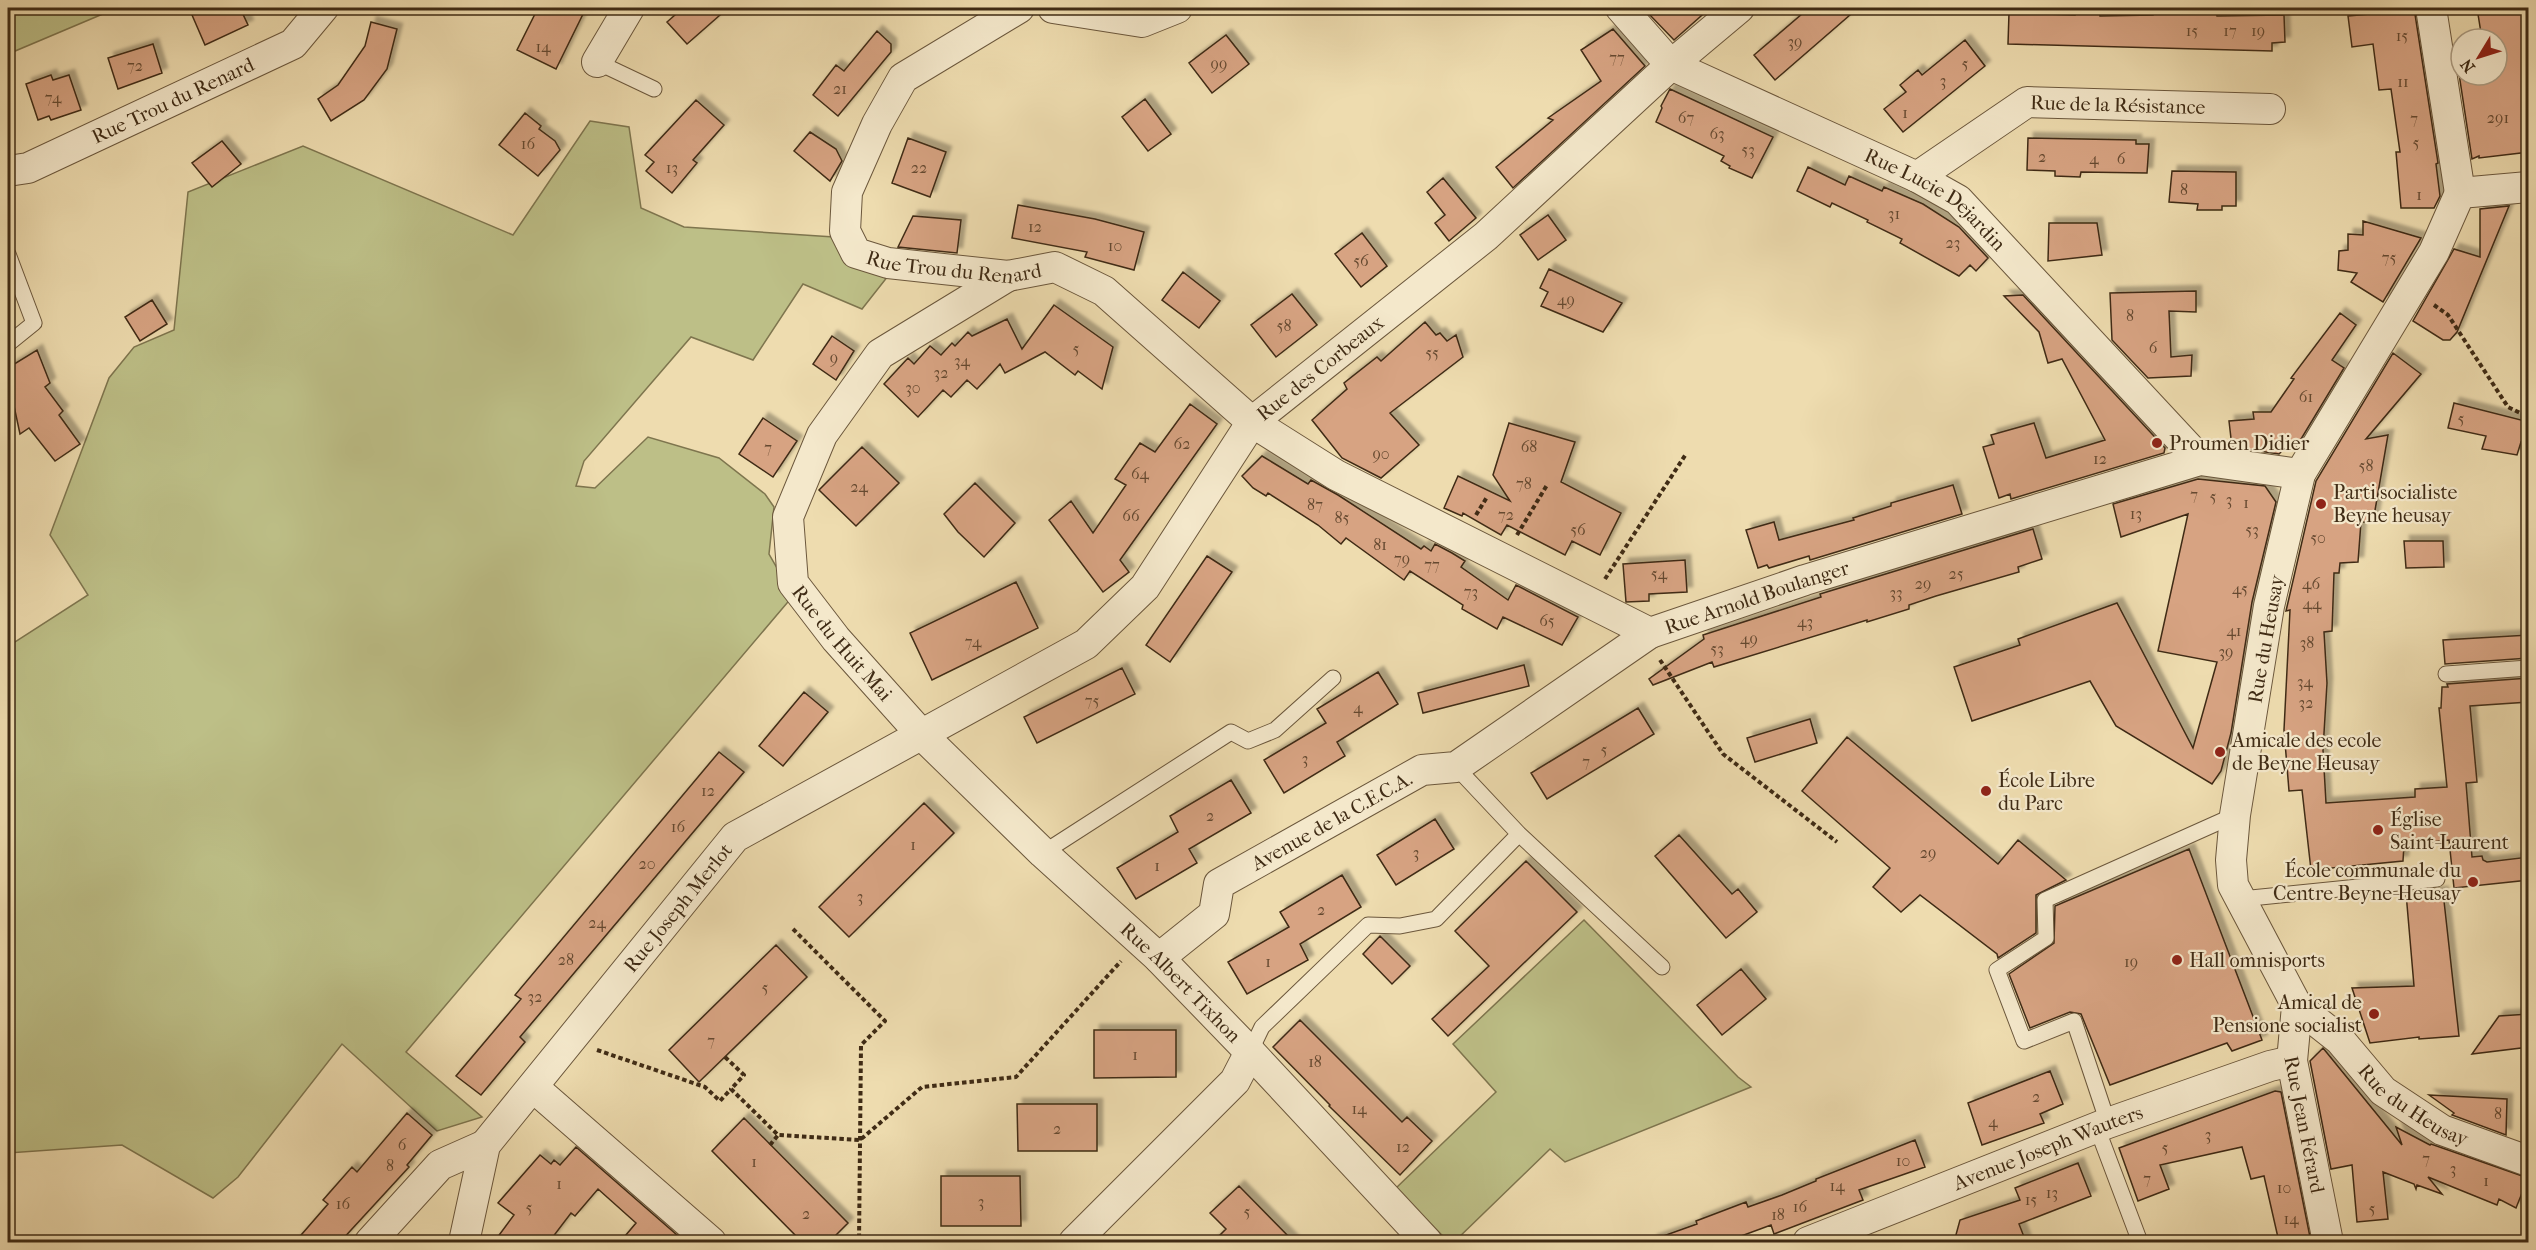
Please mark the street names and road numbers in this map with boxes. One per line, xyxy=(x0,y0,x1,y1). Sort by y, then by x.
street label: Rue Trou du Renard xyxy=(88,52,258,148)
street label: Rue de la Résistance xyxy=(2030,91,2206,119)
street label: Rue Lucie Dejardin xyxy=(1861,143,2011,256)
street label: Rue Trou du Renard xyxy=(864,245,1044,288)
street label: Rue des Corbeaux xyxy=(1252,310,1388,425)
street label: Rue Arnold Boulanger xyxy=(1661,556,1852,639)
street label: Rue du Heusay xyxy=(2243,572,2289,705)
street label: Rue du Huit Mai xyxy=(787,580,897,705)
street label: Avenue de la C.E.C.A. xyxy=(1246,766,1416,875)
street label: Rue Joseph Merlot xyxy=(619,839,737,977)
street label: Rue Albert Tixhon xyxy=(1116,917,1246,1047)
street label: Rue Jean Férard xyxy=(2280,1054,2330,1196)
street label: Rue du Heusay xyxy=(2354,1059,2473,1150)
street label: Avenue Joseph Wauters xyxy=(1949,1100,2146,1195)

